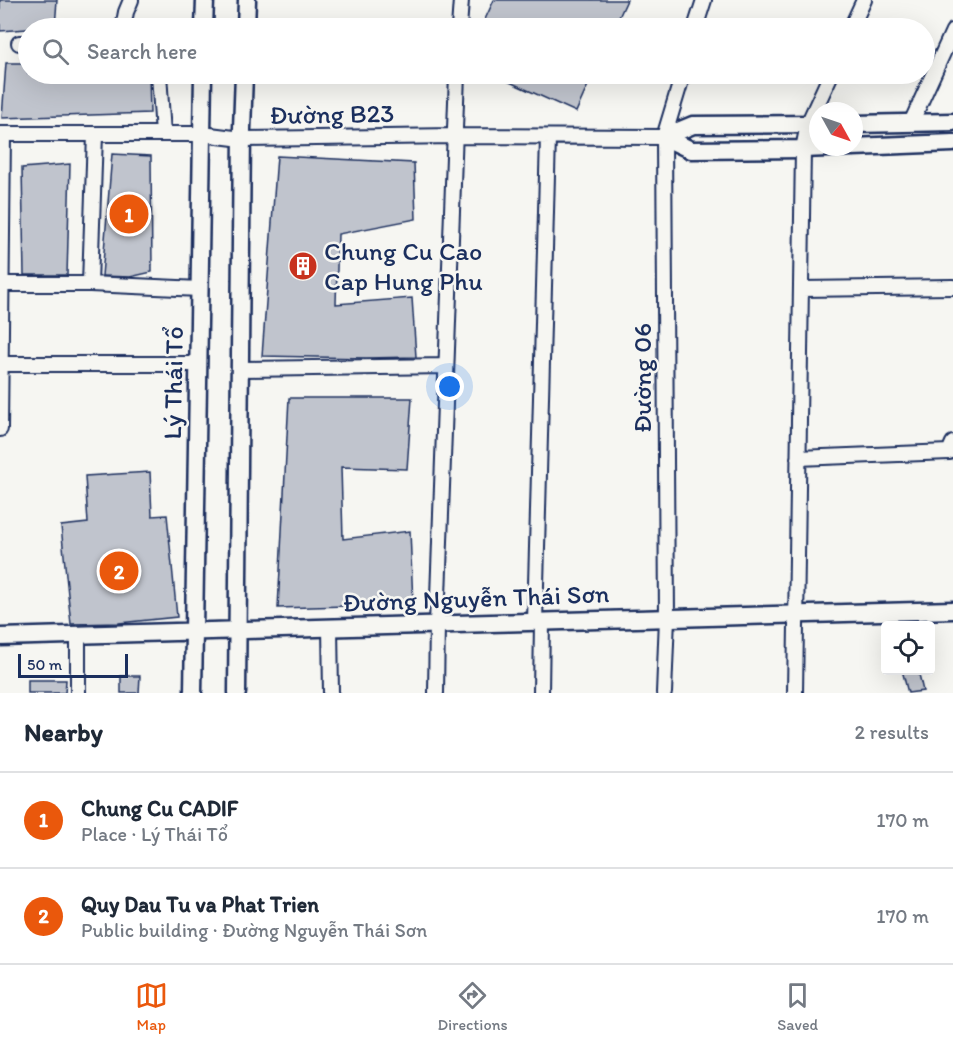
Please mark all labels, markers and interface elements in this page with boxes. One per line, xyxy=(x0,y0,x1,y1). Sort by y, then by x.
search box xyxy=(18,18,935,84)
icon: search xyxy=(39,35,72,68)
text: Search here xyxy=(87,38,197,65)
street label: Đường B23 xyxy=(269,97,395,131)
north arrow xyxy=(809,102,863,156)
pin: 1 xyxy=(110,192,148,236)
place label: Chung Cu Cao Cap Hung Phu xyxy=(324,235,483,297)
building icon: Chung Cu Cao Cap Hung Phu xyxy=(287,250,319,282)
street label: Đường 06 xyxy=(626,323,658,433)
street label: Lý Thái Tổ xyxy=(156,326,190,440)
your location xyxy=(435,372,464,401)
pin: 2 xyxy=(100,548,138,594)
street label: Đường Nguyễn Thái Sơn xyxy=(342,577,610,619)
map controls xyxy=(881,621,935,675)
button: locate xyxy=(881,621,935,675)
scale bar xyxy=(18,651,128,678)
text: 50 m xyxy=(27,655,62,674)
text: Nearby xyxy=(24,716,103,748)
text: 2 results xyxy=(855,720,929,744)
text: Chung Cu CADIF xyxy=(81,795,238,822)
text: 1 xyxy=(39,808,48,832)
text: 170 m xyxy=(876,808,929,832)
text: Place · Lý Thái Tổ xyxy=(81,822,228,846)
text: Quy Dau Tu va Phat Trien xyxy=(81,891,319,918)
text: 2 xyxy=(38,904,49,928)
text: 170 m xyxy=(876,904,929,928)
text: Public building · Đường Nguyễn Thái Sơn xyxy=(81,918,427,942)
tab: Map xyxy=(135,979,168,1034)
tab: Directions xyxy=(437,979,508,1034)
tab: Saved xyxy=(777,979,818,1034)

